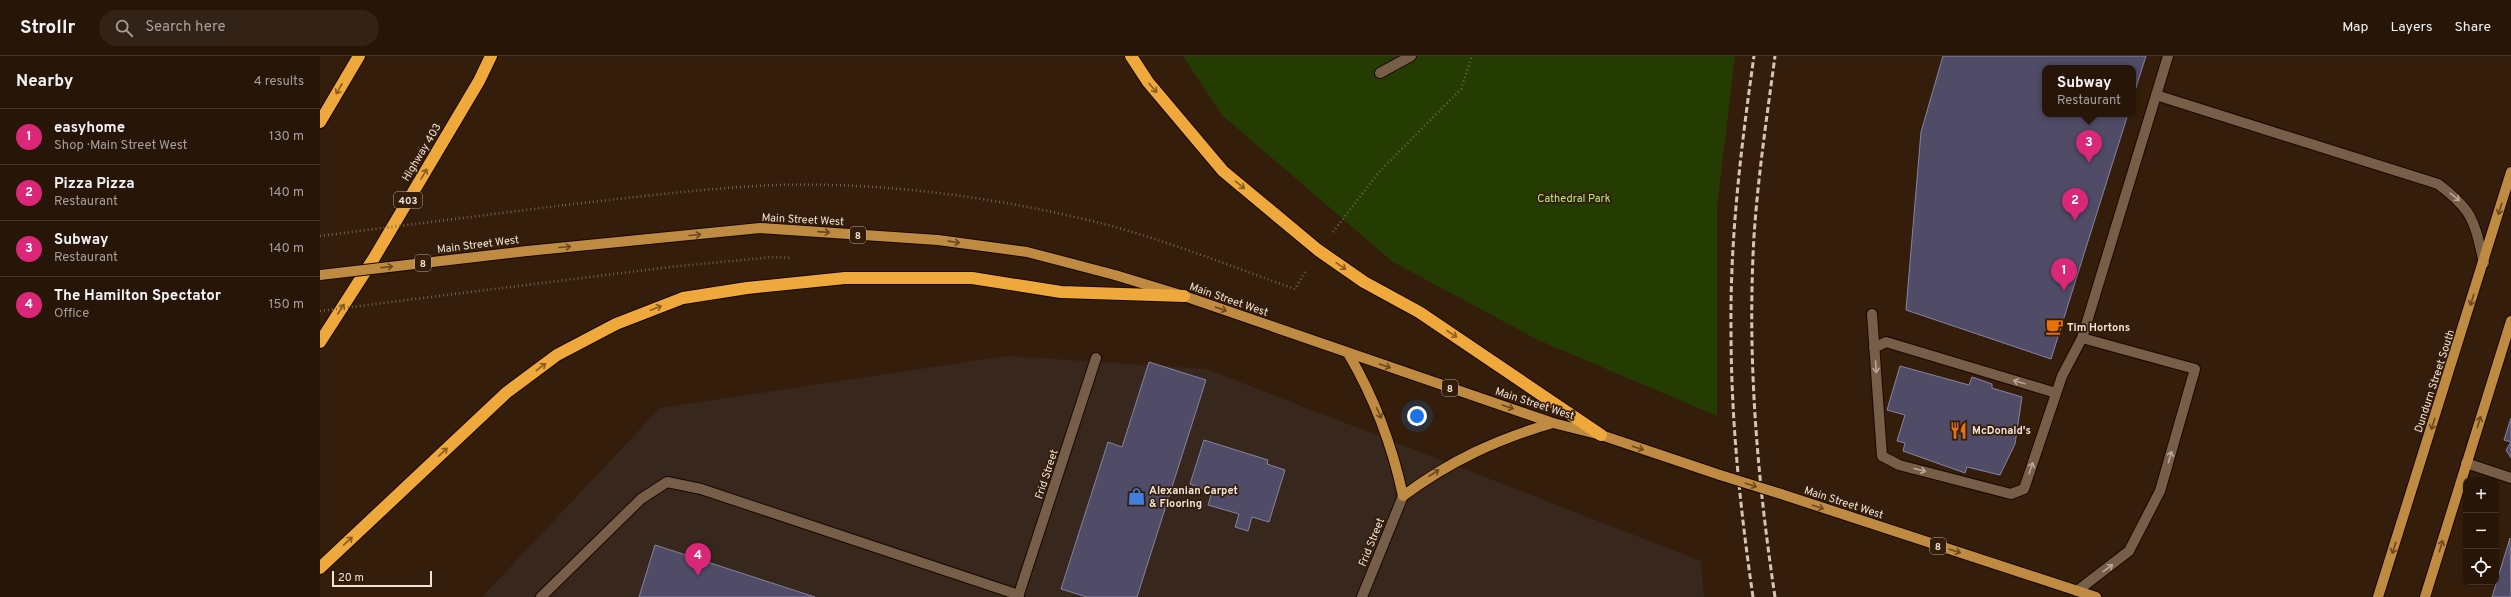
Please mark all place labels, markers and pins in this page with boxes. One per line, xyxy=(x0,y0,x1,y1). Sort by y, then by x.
pin: 3 xyxy=(2076,130,2102,163)
pin: 2 xyxy=(2062,188,2088,221)
pin: 1 xyxy=(2051,258,2077,291)
cafe icon: Tim Hortons xyxy=(2044,317,2064,337)
place label: Tim Hortons xyxy=(2067,321,2130,335)
restaurant icon: McDonald's xyxy=(1949,420,1969,440)
place label: McDonald's xyxy=(1972,424,2031,438)
place label: Alexanian Carpet & Flooring xyxy=(1149,484,1238,511)
shop icon: Alexanian Carpet & Flooring xyxy=(1126,486,1146,506)
pin: 4 xyxy=(685,543,711,576)

